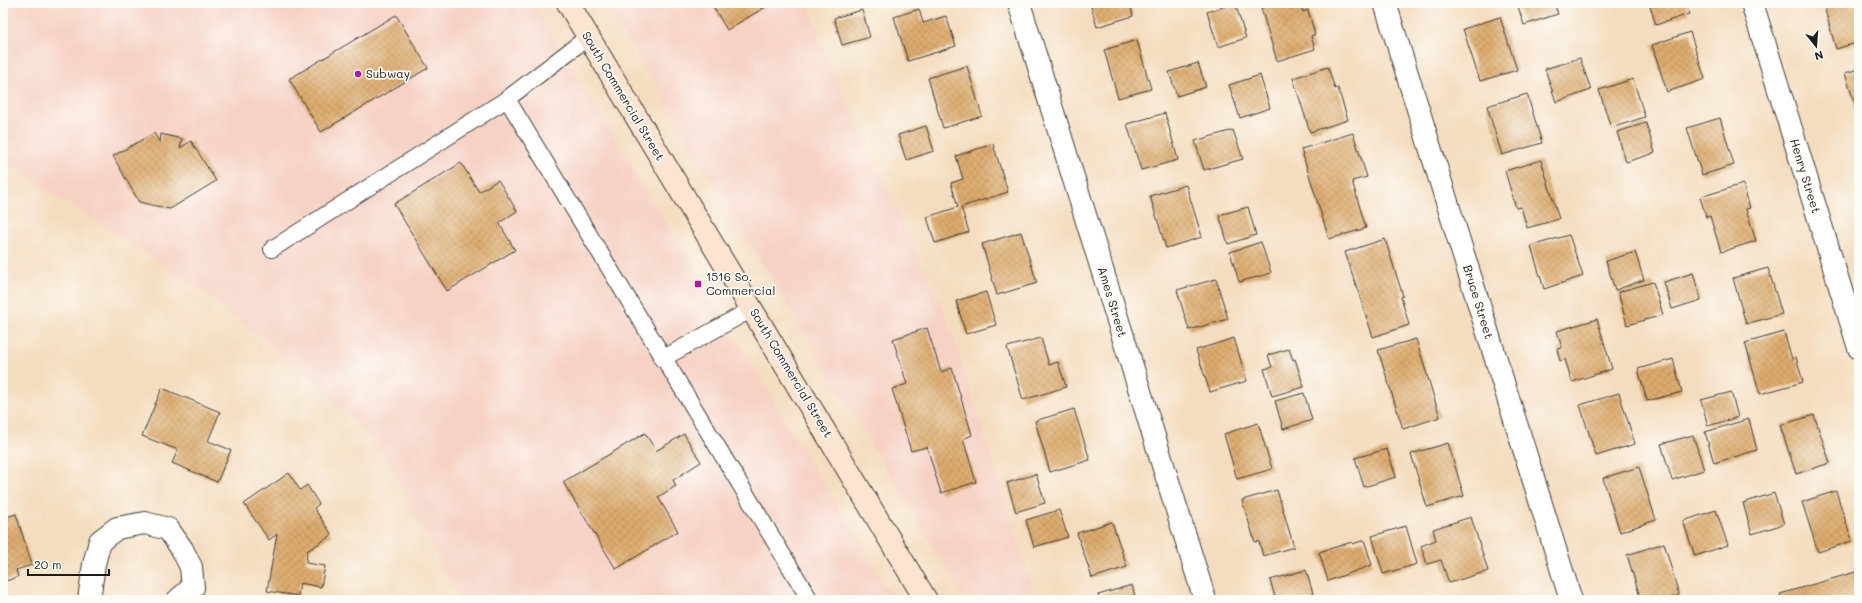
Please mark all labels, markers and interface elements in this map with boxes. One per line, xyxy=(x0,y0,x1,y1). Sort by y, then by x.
north arrow xyxy=(1796,26,1836,66)
street label: South Commercial Street xyxy=(579,28,669,163)
text: N xyxy=(1813,48,1825,64)
place label: Subway xyxy=(366,65,410,81)
marker: Subway xyxy=(353,69,363,79)
street label: Henry Street xyxy=(1787,137,1825,215)
street label: Bruce Street xyxy=(1460,263,1498,341)
street label: Ames Street xyxy=(1095,264,1131,339)
place label: 1516 So. Commercial xyxy=(706,268,775,298)
marker: 1516 So. Commercial xyxy=(693,279,703,289)
street label: South Commercial Street xyxy=(747,305,837,440)
scale bar xyxy=(28,551,109,577)
text: 20 m xyxy=(34,556,62,572)

